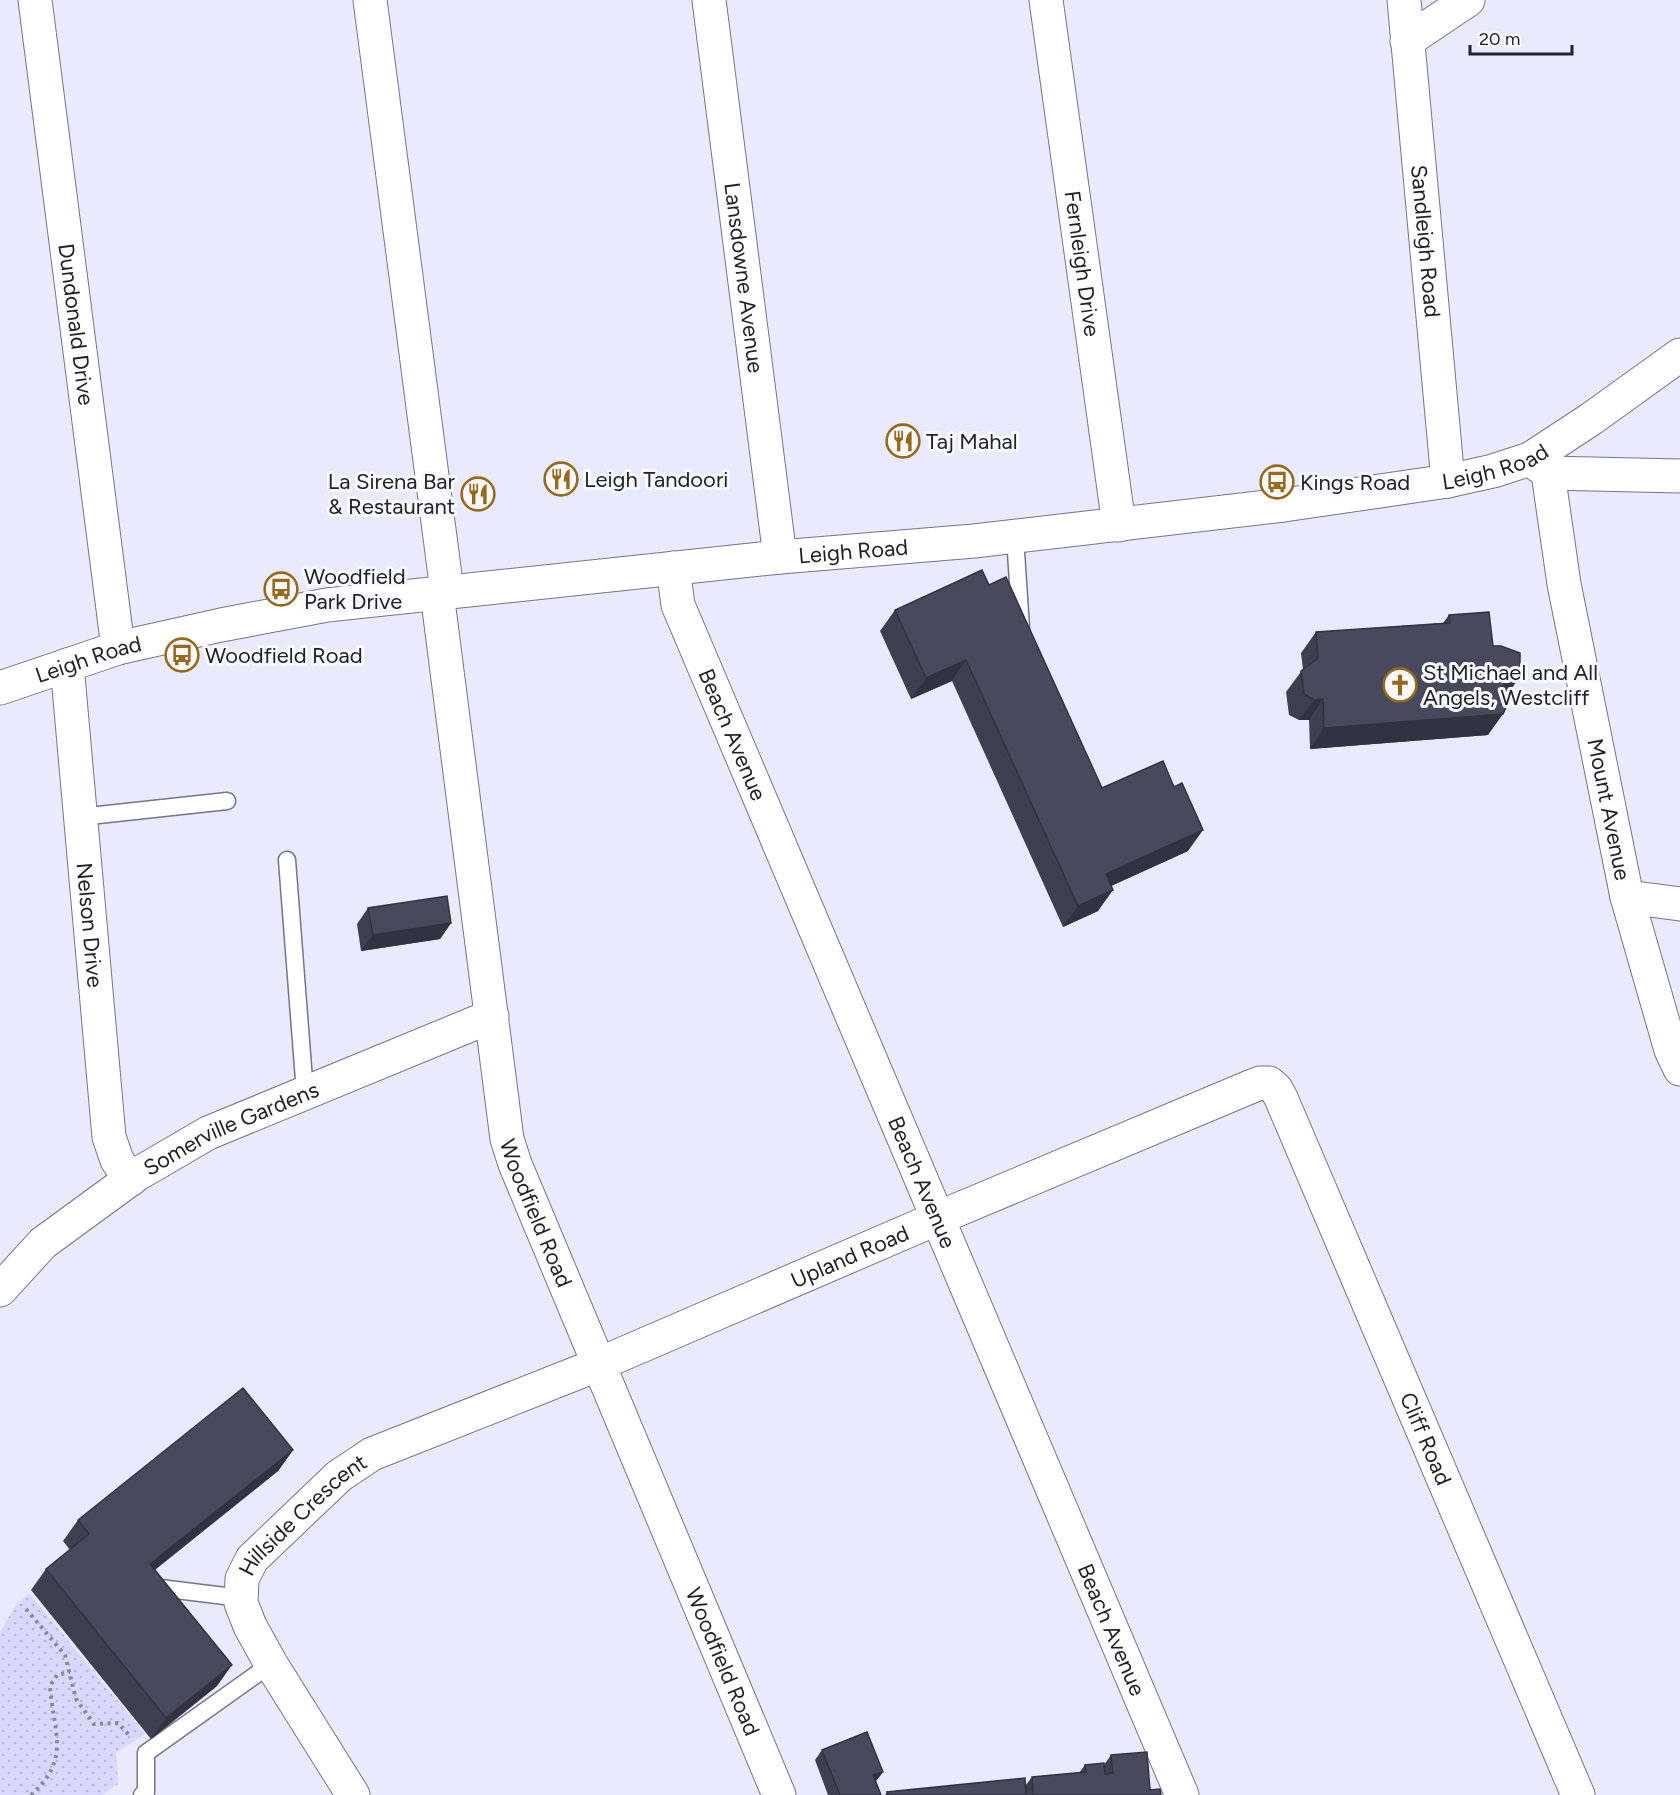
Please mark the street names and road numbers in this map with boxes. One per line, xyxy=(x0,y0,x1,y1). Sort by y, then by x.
street label: Sandleigh Road xyxy=(1405,164,1446,319)
street label: Lansdowne Avenue xyxy=(718,181,769,375)
street label: Fernleigh Drive xyxy=(1059,189,1106,338)
street label: Dundonald Drive xyxy=(52,242,100,407)
street label: Leigh Road xyxy=(1440,438,1554,496)
street label: Leigh Road xyxy=(797,533,909,569)
street label: Leigh Road xyxy=(32,630,144,689)
street label: Beach Avenue xyxy=(693,665,772,805)
street label: Mount Avenue xyxy=(1581,736,1636,883)
street label: Nelson Drive xyxy=(71,861,109,989)
street label: Somerville Gardens xyxy=(139,1076,323,1182)
street label: Beach Avenue xyxy=(882,1112,962,1252)
street label: Woodfield Road xyxy=(494,1136,578,1291)
street label: Upland Road xyxy=(787,1219,913,1294)
street label: Cliff Road xyxy=(1394,1388,1457,1489)
street label: Hillside Crescent xyxy=(233,1448,372,1580)
street label: Beach Avenue xyxy=(1072,1560,1151,1700)
street label: Woodfield Road xyxy=(680,1584,766,1740)

